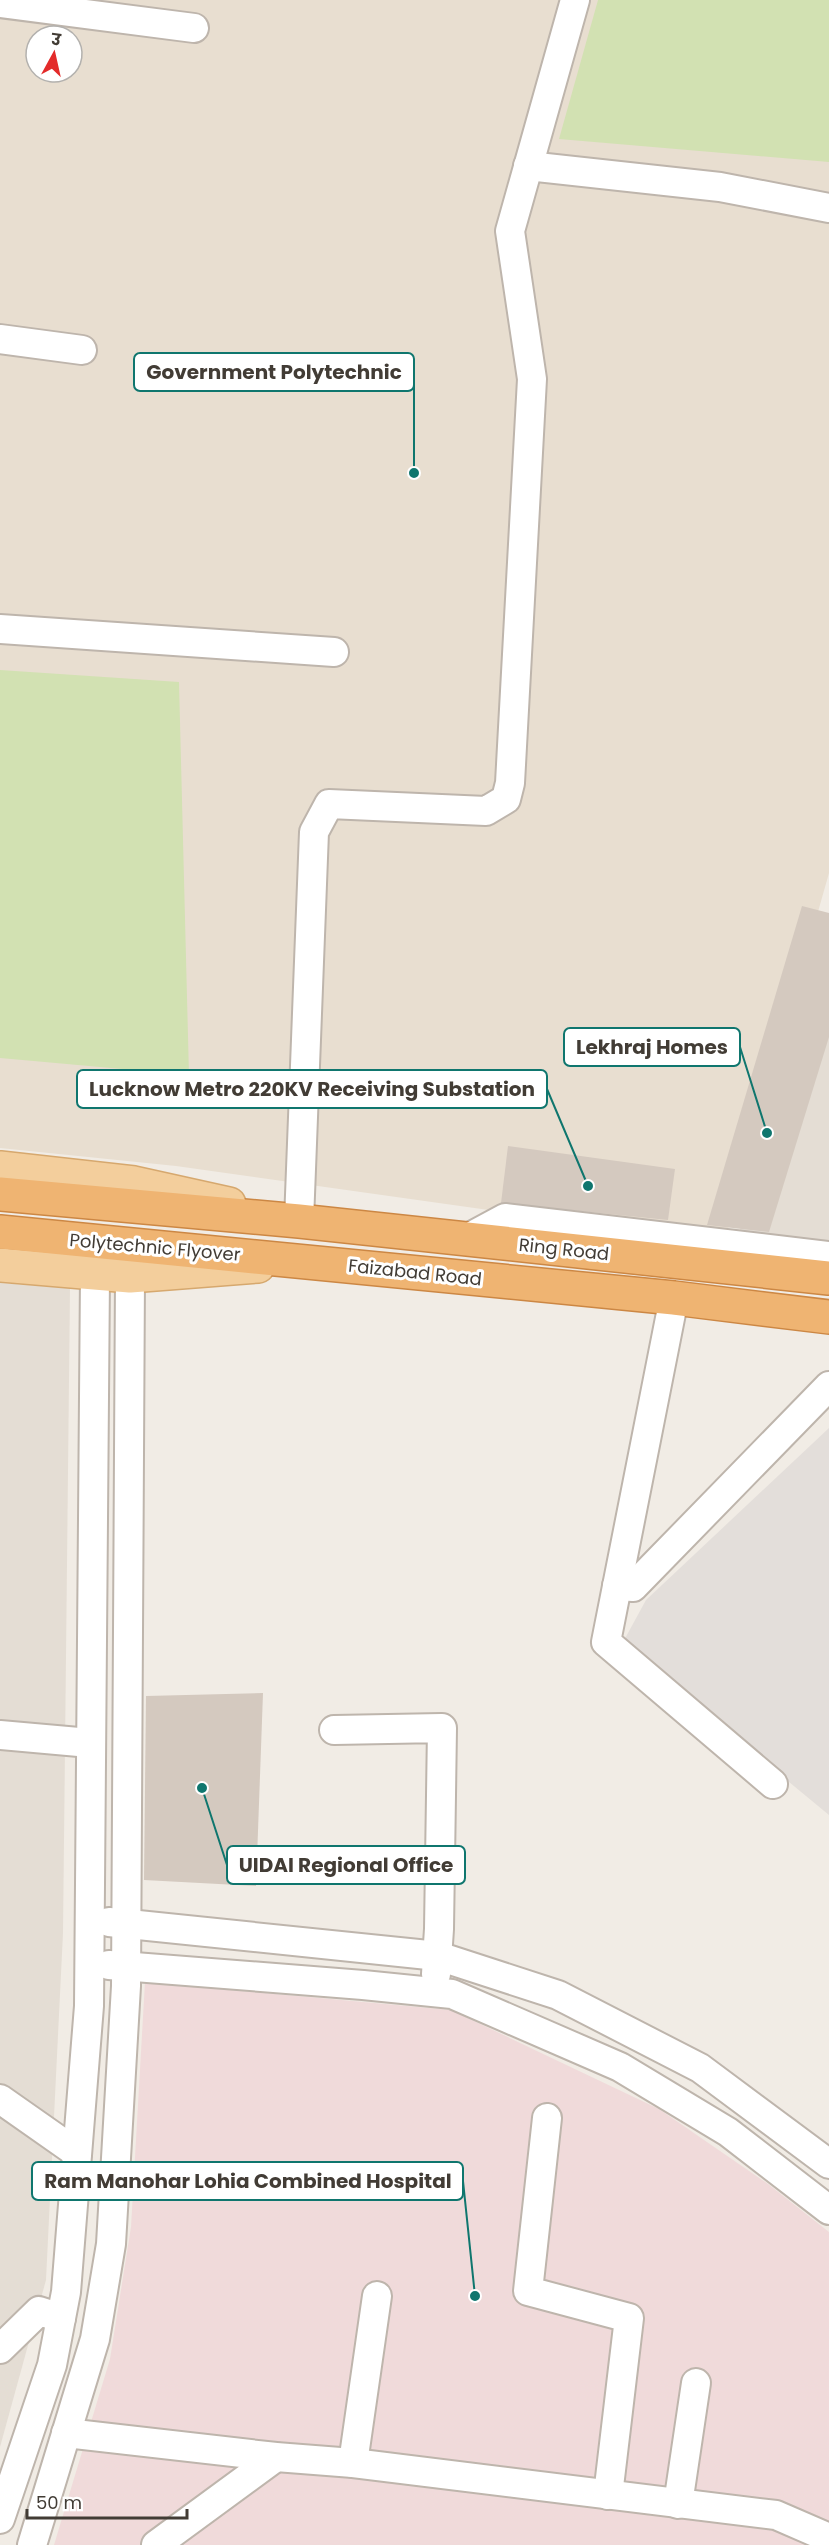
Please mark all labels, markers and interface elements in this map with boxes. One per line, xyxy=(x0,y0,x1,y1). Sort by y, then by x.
north arrow xyxy=(24,24,84,84)
text: उ xyxy=(49,27,63,52)
callout: Government Polytechnic xyxy=(134,353,414,391)
text: Government Polytechnic xyxy=(146,358,402,386)
callout: Lekhraj Homes xyxy=(564,1028,740,1066)
text: Lekhraj Homes xyxy=(576,1033,728,1061)
callout: Lucknow Metro 220KV Receiving Substation xyxy=(77,1070,547,1108)
text: Lucknow Metro 220KV Receiving Substation xyxy=(89,1075,535,1103)
street label: Polytechnic Flyover xyxy=(69,1227,242,1267)
street label: Ring Road xyxy=(518,1232,610,1266)
street label: Faizabad Road xyxy=(347,1253,483,1291)
callout: UIDAI Regional Office xyxy=(227,1846,465,1884)
text: UIDAI Regional Office xyxy=(239,1851,453,1879)
callout: Ram Manohar Lohia Combined Hospital xyxy=(32,2162,463,2200)
text: Ram Manohar Lohia Combined Hospital xyxy=(44,2167,452,2195)
scale bar xyxy=(27,2482,188,2520)
text: 50 m xyxy=(36,2490,82,2515)

